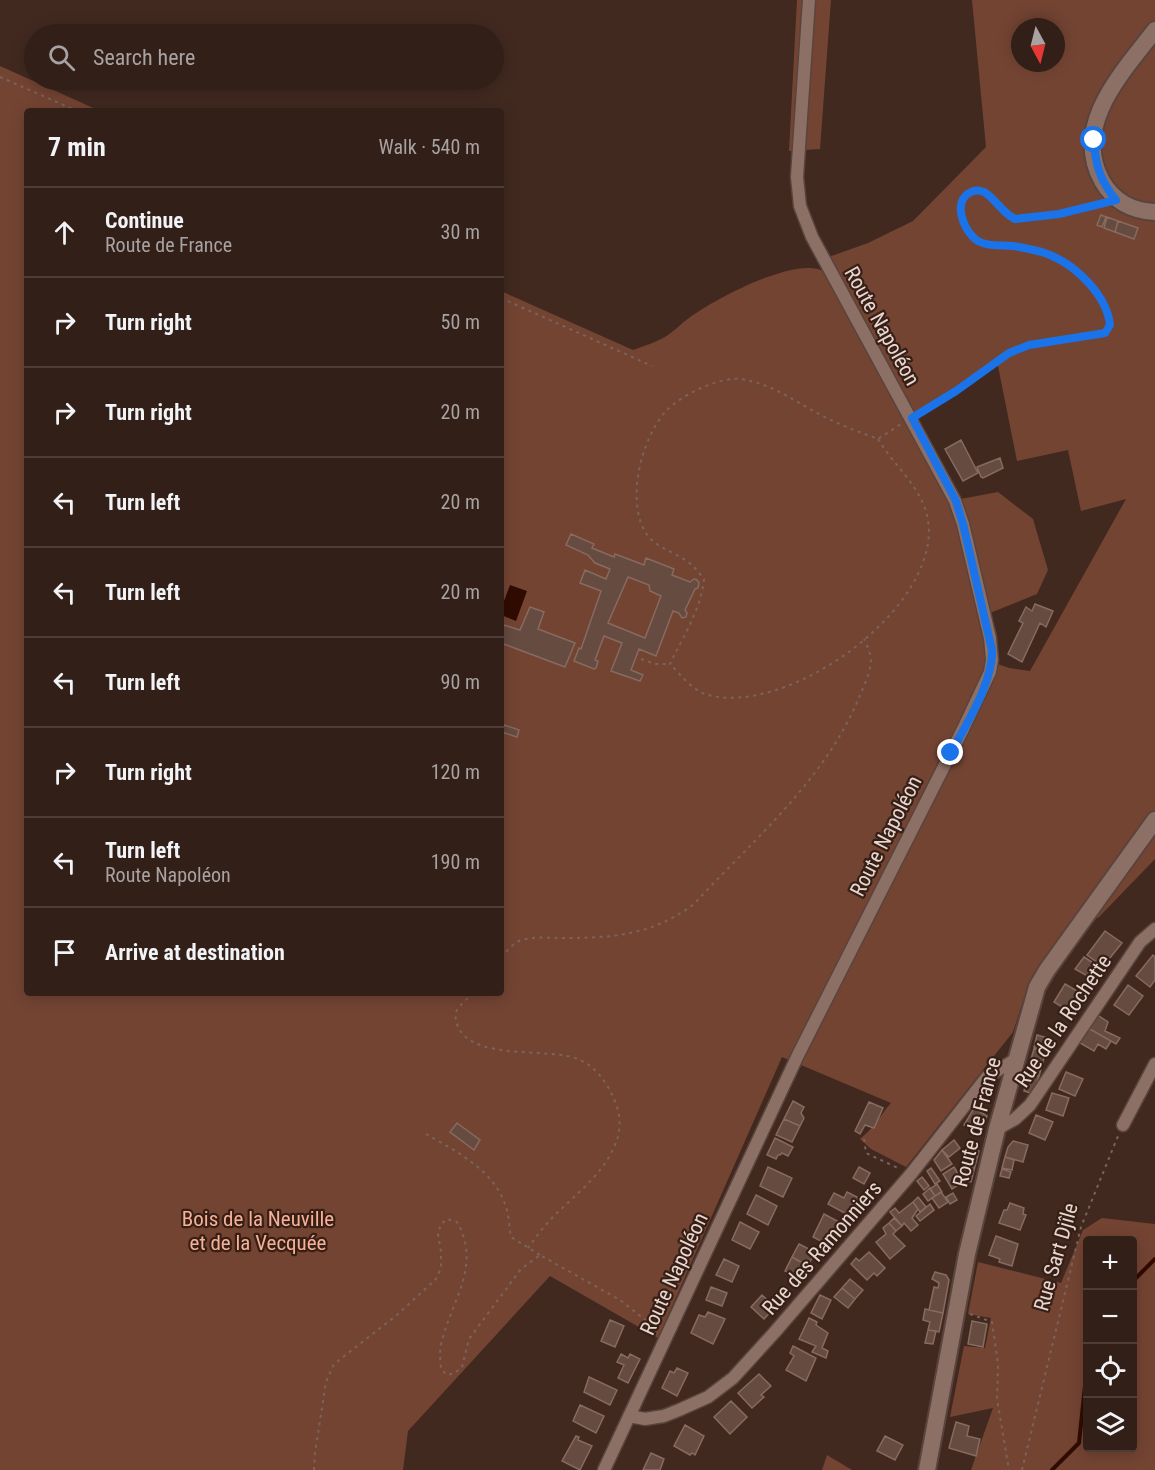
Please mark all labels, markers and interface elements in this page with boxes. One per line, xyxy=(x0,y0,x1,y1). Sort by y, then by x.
north arrow xyxy=(1011,18,1065,72)
search box xyxy=(24,24,504,90)
icon: search xyxy=(45,41,78,74)
text: Search here xyxy=(93,45,195,70)
route start xyxy=(1080,126,1106,152)
text: 7 min xyxy=(48,132,106,162)
text: Walk · 540 m xyxy=(379,135,480,159)
text: Continue xyxy=(105,208,184,233)
icon: ahead xyxy=(48,216,81,249)
text: 30 m xyxy=(441,220,480,244)
text: Route de France xyxy=(105,233,232,257)
street label: Route Napoléon xyxy=(839,262,925,390)
icon: right xyxy=(48,306,81,339)
text: Turn right xyxy=(105,310,192,335)
text: 50 m xyxy=(441,310,480,334)
icon: right xyxy=(48,396,81,429)
text: Turn right xyxy=(105,400,192,425)
text: 20 m xyxy=(441,400,480,424)
icon: left xyxy=(48,486,81,519)
text: Turn left xyxy=(105,490,180,515)
text: 20 m xyxy=(441,490,480,514)
icon: left xyxy=(48,576,81,609)
text: Turn left xyxy=(105,580,180,605)
text: 20 m xyxy=(441,580,480,604)
icon: left xyxy=(48,666,81,699)
text: Turn left xyxy=(105,670,180,695)
text: 90 m xyxy=(441,670,480,694)
route end xyxy=(937,739,963,765)
icon: right xyxy=(48,756,81,789)
text: Turn right xyxy=(105,760,192,785)
text: 120 m xyxy=(431,760,480,784)
street label: Route Napoléon xyxy=(845,772,927,900)
text: Turn left xyxy=(105,838,180,863)
icon: left xyxy=(48,846,81,879)
text: 190 m xyxy=(431,850,480,874)
text: Route Napoléon xyxy=(105,863,231,887)
icon: arrive xyxy=(48,936,81,969)
text: Arrive at destination xyxy=(105,940,285,965)
street label: Rue de la Rochette xyxy=(1010,950,1116,1092)
street label: Route de France xyxy=(948,1054,1006,1190)
street label: Rue des Ramonniers xyxy=(757,1176,887,1320)
street label: Rue Sart Djîle xyxy=(1029,1200,1083,1314)
park label: Bois de la Neuville et de la Vecquée xyxy=(182,1207,334,1255)
street label: Route Napoléon xyxy=(635,1209,713,1339)
map controls xyxy=(1083,1236,1137,1452)
button: + xyxy=(1083,1236,1137,1290)
button: − xyxy=(1083,1290,1137,1344)
button: locate xyxy=(1083,1344,1137,1398)
button: layers xyxy=(1083,1398,1137,1452)

